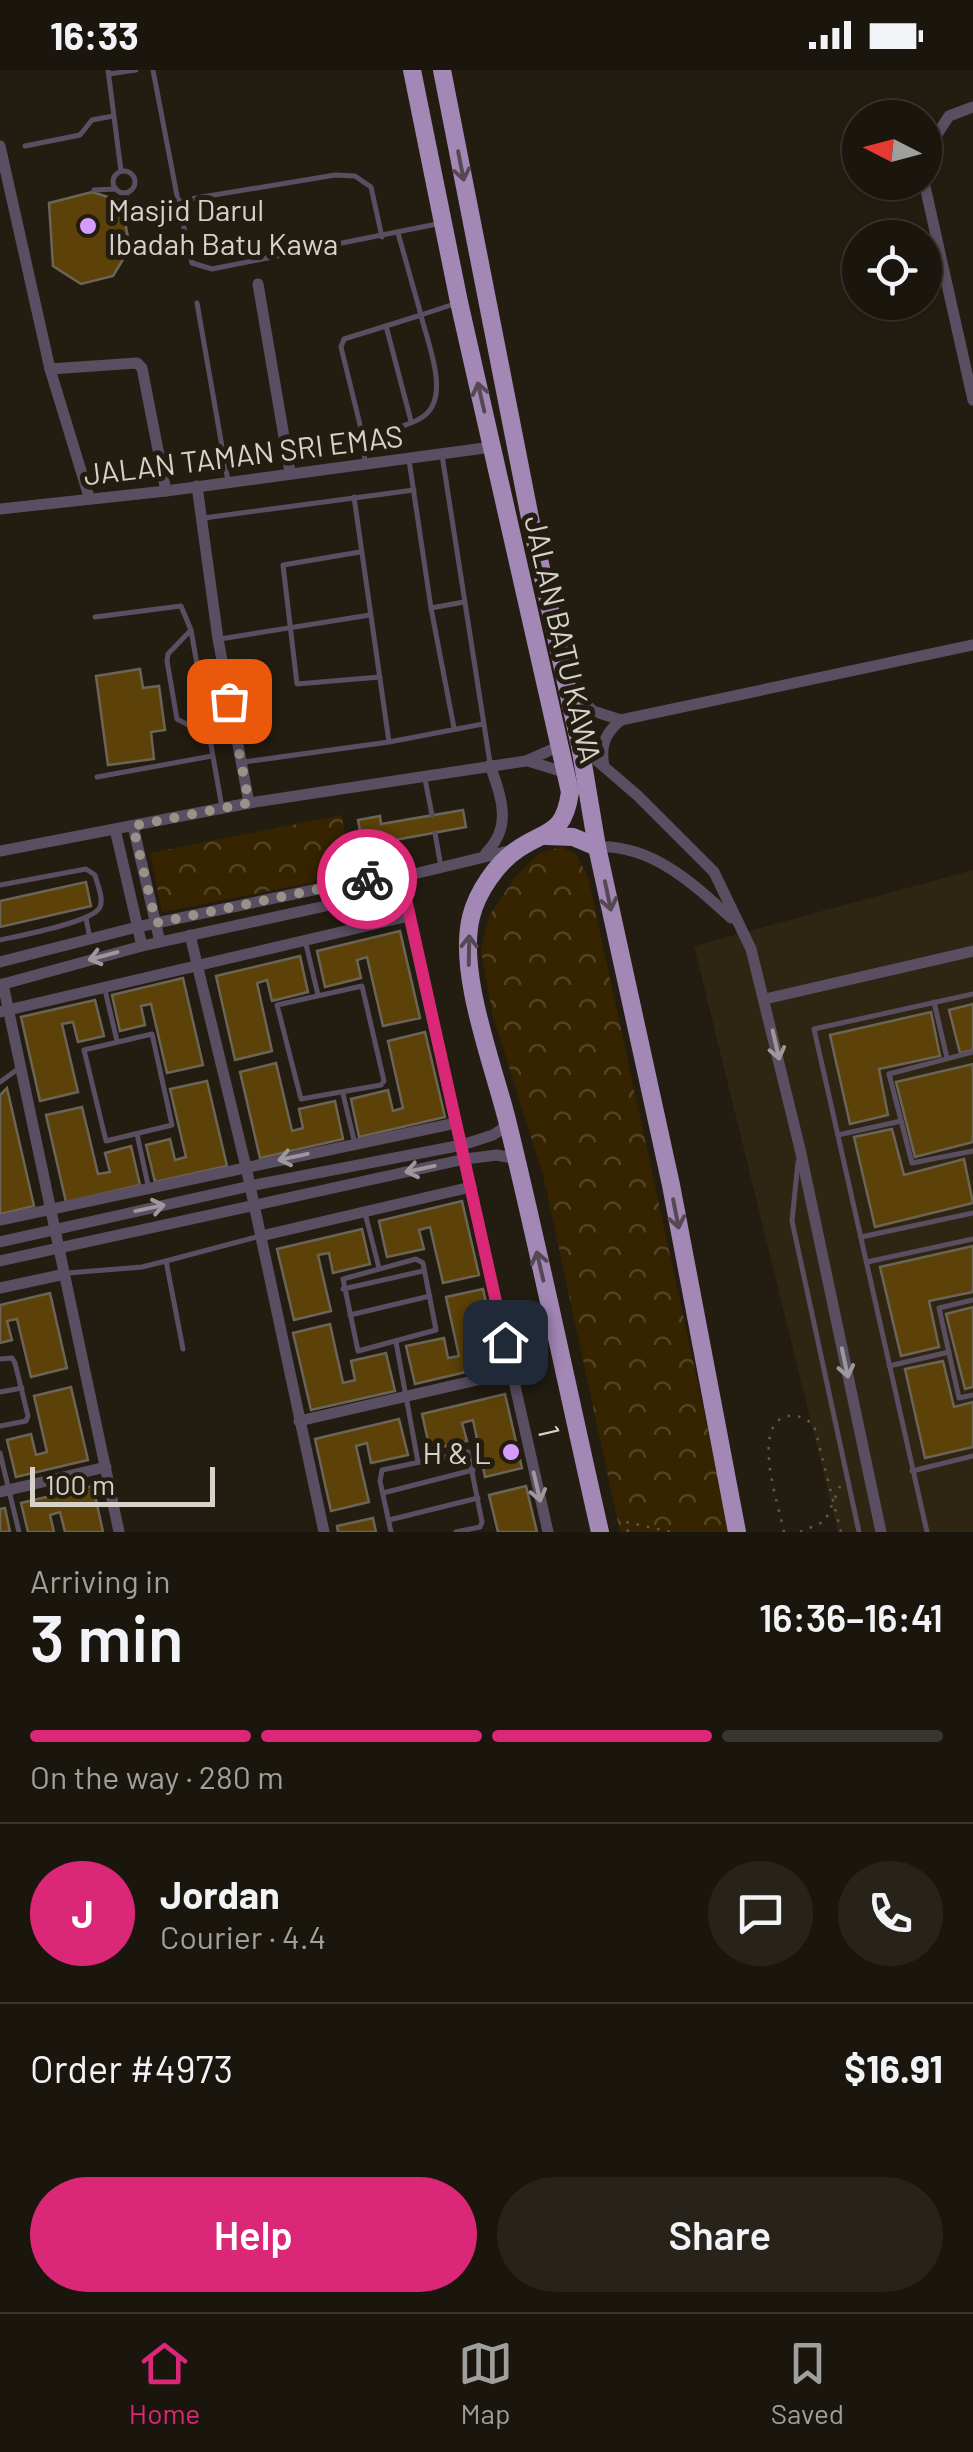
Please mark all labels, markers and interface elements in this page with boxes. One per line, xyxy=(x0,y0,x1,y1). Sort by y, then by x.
text: 16:33 xyxy=(50,12,139,58)
north arrow xyxy=(842,100,942,200)
map controls xyxy=(842,100,942,320)
one-way arrow xyxy=(452,149,471,181)
place label: Masjid Darul Ibadah Batu Kawa xyxy=(108,191,338,261)
marker: Masjid Darul Ibadah Batu Kawa xyxy=(77,215,99,237)
button: locate xyxy=(842,220,942,320)
one-way arrow xyxy=(471,382,489,414)
street label: JALAN TAMAN SRI EMAS xyxy=(81,417,405,491)
street label: JALAN BATU KAWA xyxy=(518,512,610,766)
pin xyxy=(187,659,272,744)
icon: bag xyxy=(202,674,257,729)
courier xyxy=(317,829,417,929)
icon: bike xyxy=(340,852,395,907)
one-way arrow xyxy=(599,879,618,911)
one-way arrow xyxy=(460,934,479,966)
one-way arrow xyxy=(88,948,119,967)
one-way arrow xyxy=(768,1028,786,1060)
one-way arrow xyxy=(277,1149,309,1167)
one-way arrow xyxy=(405,1160,437,1179)
one-way arrow xyxy=(667,1197,686,1229)
one-way arrow xyxy=(133,1198,165,1217)
one-way arrow xyxy=(530,1251,548,1283)
pin xyxy=(463,1300,548,1385)
icon: home xyxy=(478,1315,533,1370)
one-way arrow xyxy=(837,1346,856,1378)
street label: 1 xyxy=(531,1422,569,1440)
place label: H & L xyxy=(423,1434,491,1470)
marker: H & L xyxy=(500,1441,522,1463)
scale bar xyxy=(30,1462,215,1506)
text: 100 m xyxy=(45,1467,115,1501)
one-way arrow xyxy=(529,1470,547,1502)
text: Arriving in xyxy=(30,1561,170,1599)
text: 16:36–16:41 xyxy=(759,1594,943,1640)
text: 3 min xyxy=(30,1597,183,1675)
text: On the way · 280 m xyxy=(30,1757,284,1795)
button: chat xyxy=(708,1861,813,1966)
button: phone xyxy=(838,1861,943,1966)
text: Jordan xyxy=(160,1871,280,1917)
text: J xyxy=(71,1890,94,1936)
text: Courier · 4.4 xyxy=(160,1917,326,1955)
text: Order #4973 xyxy=(30,2045,233,2091)
text: $16.91 xyxy=(844,2045,943,2091)
button: Help xyxy=(30,2177,477,2292)
button: Share xyxy=(497,2177,943,2292)
tab: Home xyxy=(129,2336,200,2430)
tab: Map xyxy=(458,2336,513,2430)
tab: Saved xyxy=(771,2336,844,2430)

